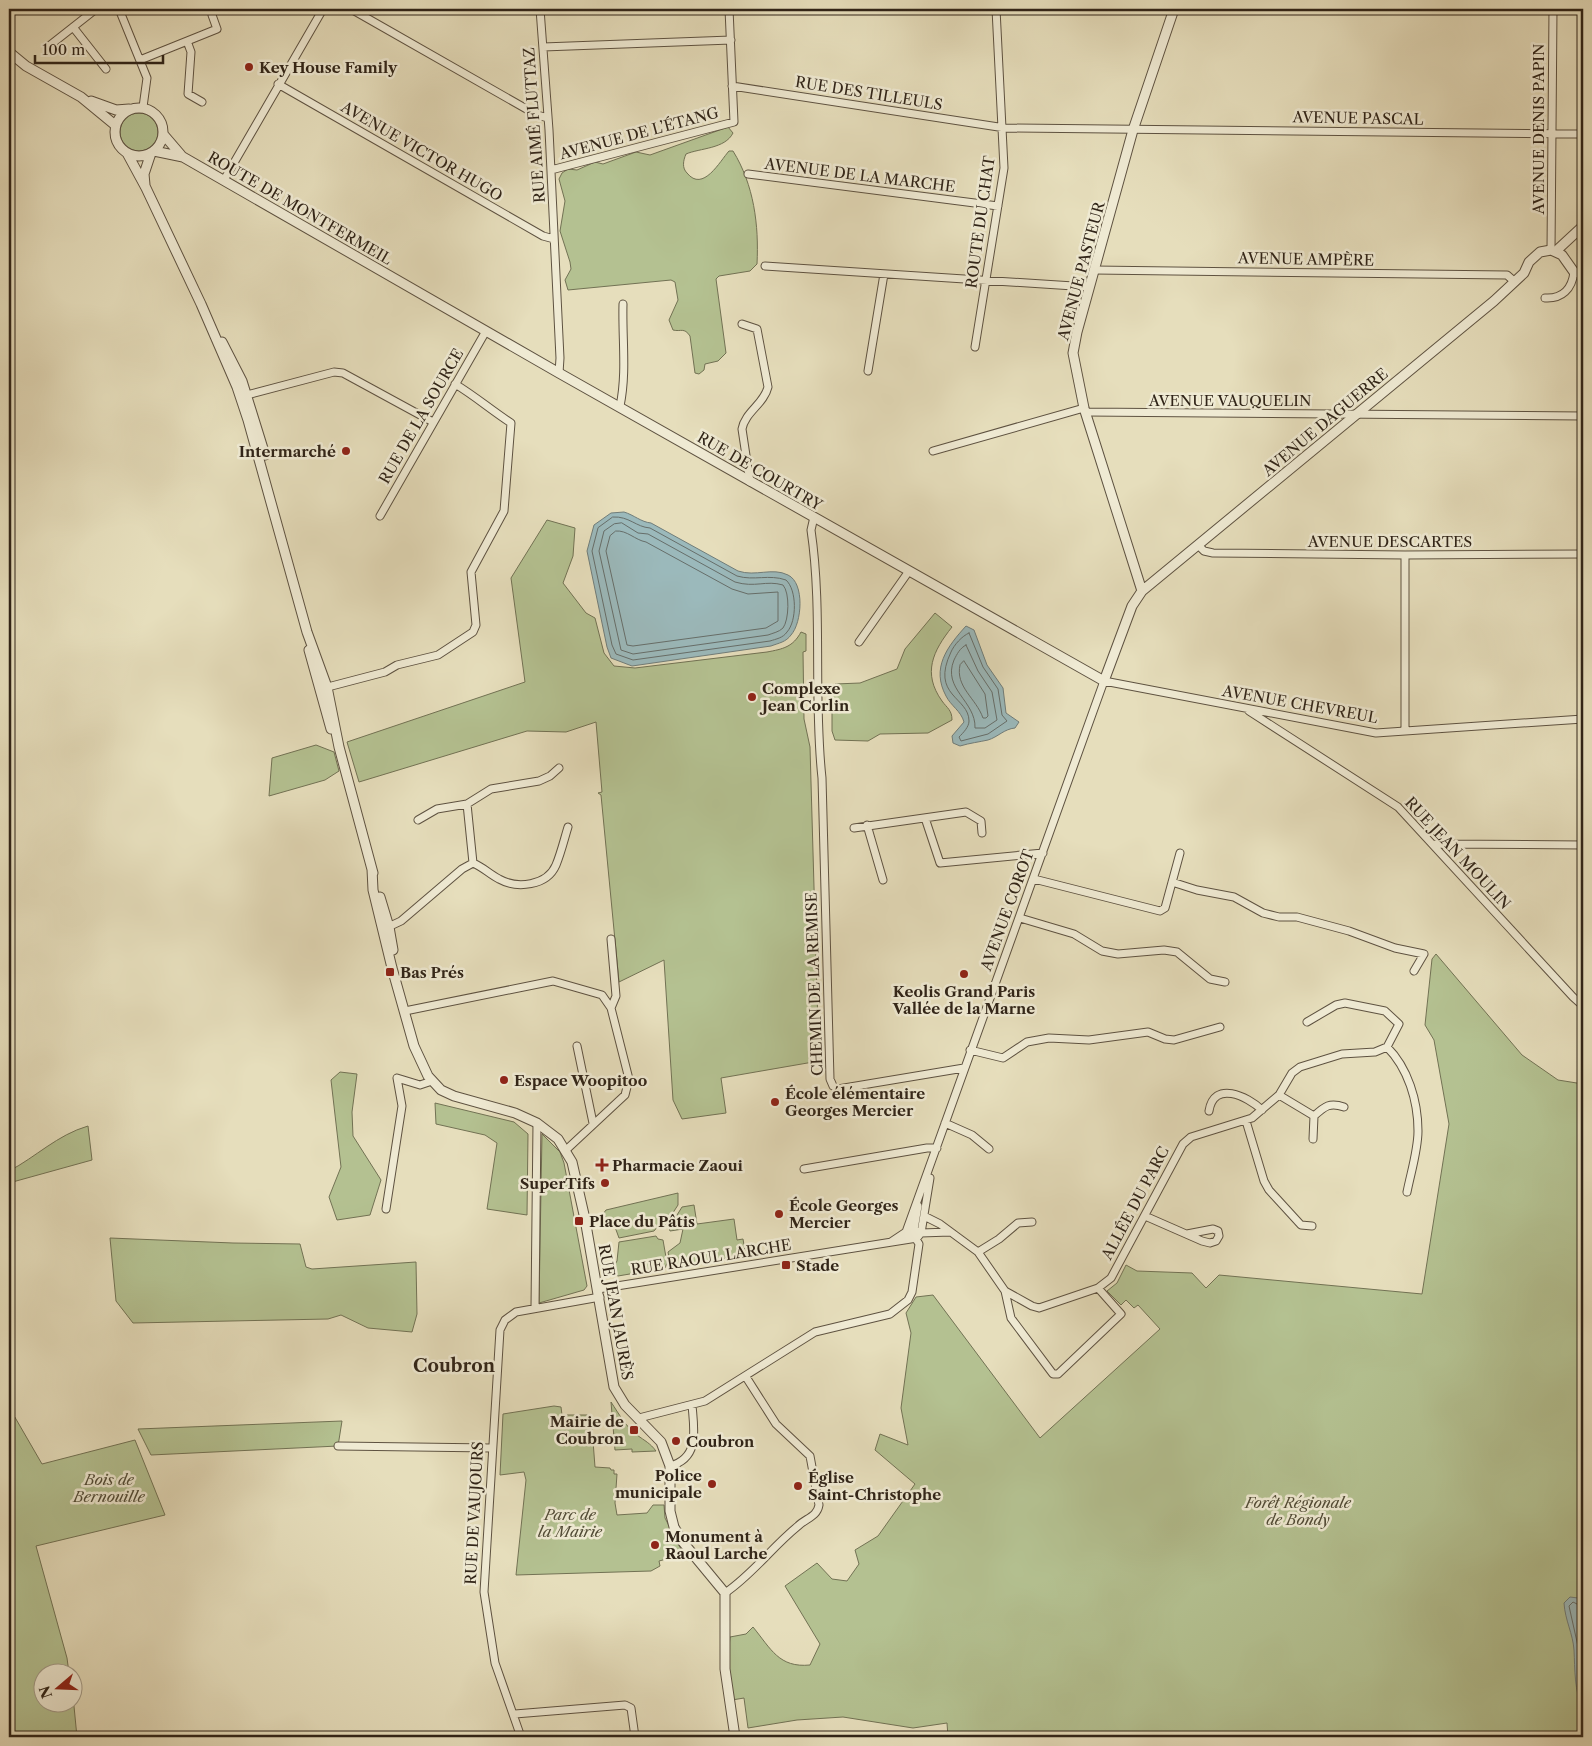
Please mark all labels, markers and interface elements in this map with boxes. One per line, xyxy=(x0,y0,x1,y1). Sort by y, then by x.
scale bar xyxy=(35,32,162,64)
text: 100 m xyxy=(42,40,85,59)
street label: AVENUE DENIS PAPIN xyxy=(1529,44,1548,215)
street label: RUE AIMÉ FLUTTAZ xyxy=(519,47,549,203)
place label: Key House Family xyxy=(259,58,398,77)
marker: Key House Family xyxy=(243,61,255,73)
street label: RUE DES TILLEULS xyxy=(794,72,944,114)
street label: AVENUE VICTOR HUGO xyxy=(337,96,506,205)
street label: AVENUE DE L’ÉTANG xyxy=(556,103,721,164)
street label: AVENUE PASCAL xyxy=(1291,107,1424,129)
street label: ROUTE DE MONTFERMEIL xyxy=(205,147,396,269)
street label: AVENUE DE LA MARCHE xyxy=(763,154,956,196)
street label: ROUTE DU CHAT xyxy=(961,154,999,289)
street label: AVENUE PASTEUR xyxy=(1053,199,1109,343)
street label: AVENUE AMPÈRE xyxy=(1237,248,1374,270)
street label: RUE DE LA SOURCE xyxy=(375,345,467,487)
street label: AVENUE DAGUERRE xyxy=(1258,364,1392,481)
street label: AVENUE VAUQUELIN xyxy=(1148,391,1311,410)
street label: RUE DE COURTRY xyxy=(694,427,826,515)
place label: Intermarché xyxy=(239,442,336,461)
marker: Intermarché xyxy=(340,445,352,457)
street label: AVENUE DESCARTES xyxy=(1307,532,1472,551)
place label: Complexe Jean Corlin xyxy=(759,679,850,715)
street label: AVENUE CHEVREUL xyxy=(1220,681,1379,727)
marker: Complexe Jean Corlin xyxy=(746,691,758,703)
street label: RUE JEAN MOULIN xyxy=(1401,793,1515,913)
street label: AVENUE COROT xyxy=(976,846,1038,974)
street label: CHEMIN DE LA REMISE xyxy=(801,892,827,1076)
place label: Bas Prés xyxy=(400,963,464,982)
marker: Bas Prés xyxy=(384,966,396,978)
marker: Keolis Grand Paris Vallée de la Marne xyxy=(958,968,970,980)
place label: Keolis Grand Paris Vallée de la Marne xyxy=(892,982,1035,1018)
place label: Espace Woopitoo xyxy=(514,1071,647,1090)
marker: Espace Woopitoo xyxy=(498,1074,510,1086)
place label: École élémentaire Georges Mercier xyxy=(785,1084,925,1120)
marker: École élémentaire Georges Mercier xyxy=(769,1096,781,1108)
street label: ALLÉE DU PARC xyxy=(1097,1143,1173,1264)
place label: Pharmacie Zaoui xyxy=(612,1156,744,1175)
marker: Pharmacie Zaoui xyxy=(596,1159,608,1171)
place label: SuperTifs xyxy=(520,1174,595,1193)
marker: SuperTifs xyxy=(599,1177,611,1189)
place label: École Georges Mercier xyxy=(789,1196,899,1232)
marker: École Georges Mercier xyxy=(773,1208,785,1220)
place label: Place du Pâtis xyxy=(589,1212,695,1231)
marker: Place du Pâtis xyxy=(573,1215,585,1227)
street label: RUE RAOUL LARCHE xyxy=(629,1235,793,1279)
street label: RUE JEAN JAURÈS xyxy=(595,1243,637,1381)
place label: Stade xyxy=(796,1256,839,1275)
marker: Stade xyxy=(780,1259,792,1271)
district label: Coubron xyxy=(413,1355,496,1377)
place label: Mairie de Coubron xyxy=(550,1412,625,1448)
marker: Mairie de Coubron xyxy=(628,1424,640,1436)
place label: Coubron xyxy=(686,1432,755,1451)
marker: Coubron xyxy=(670,1435,682,1447)
street label: RUE DE VAUJOURS xyxy=(461,1441,487,1585)
place label: Police municipale xyxy=(615,1466,702,1502)
place label: Église Saint-Christophe xyxy=(808,1468,941,1504)
park label: Bois de Bernouille xyxy=(72,1470,146,1506)
marker: Police municipale xyxy=(706,1478,718,1490)
marker: Église Saint-Christophe xyxy=(792,1480,804,1492)
park label: Forêt Régionale de Bondy xyxy=(1244,1493,1352,1529)
park label: Parc de la Mairie xyxy=(538,1505,603,1541)
place label: Monument à Raoul Larche xyxy=(665,1527,768,1563)
marker: Monument à Raoul Larche xyxy=(649,1539,661,1551)
north arrow xyxy=(32,1664,82,1714)
text: N xyxy=(35,1684,56,1701)

